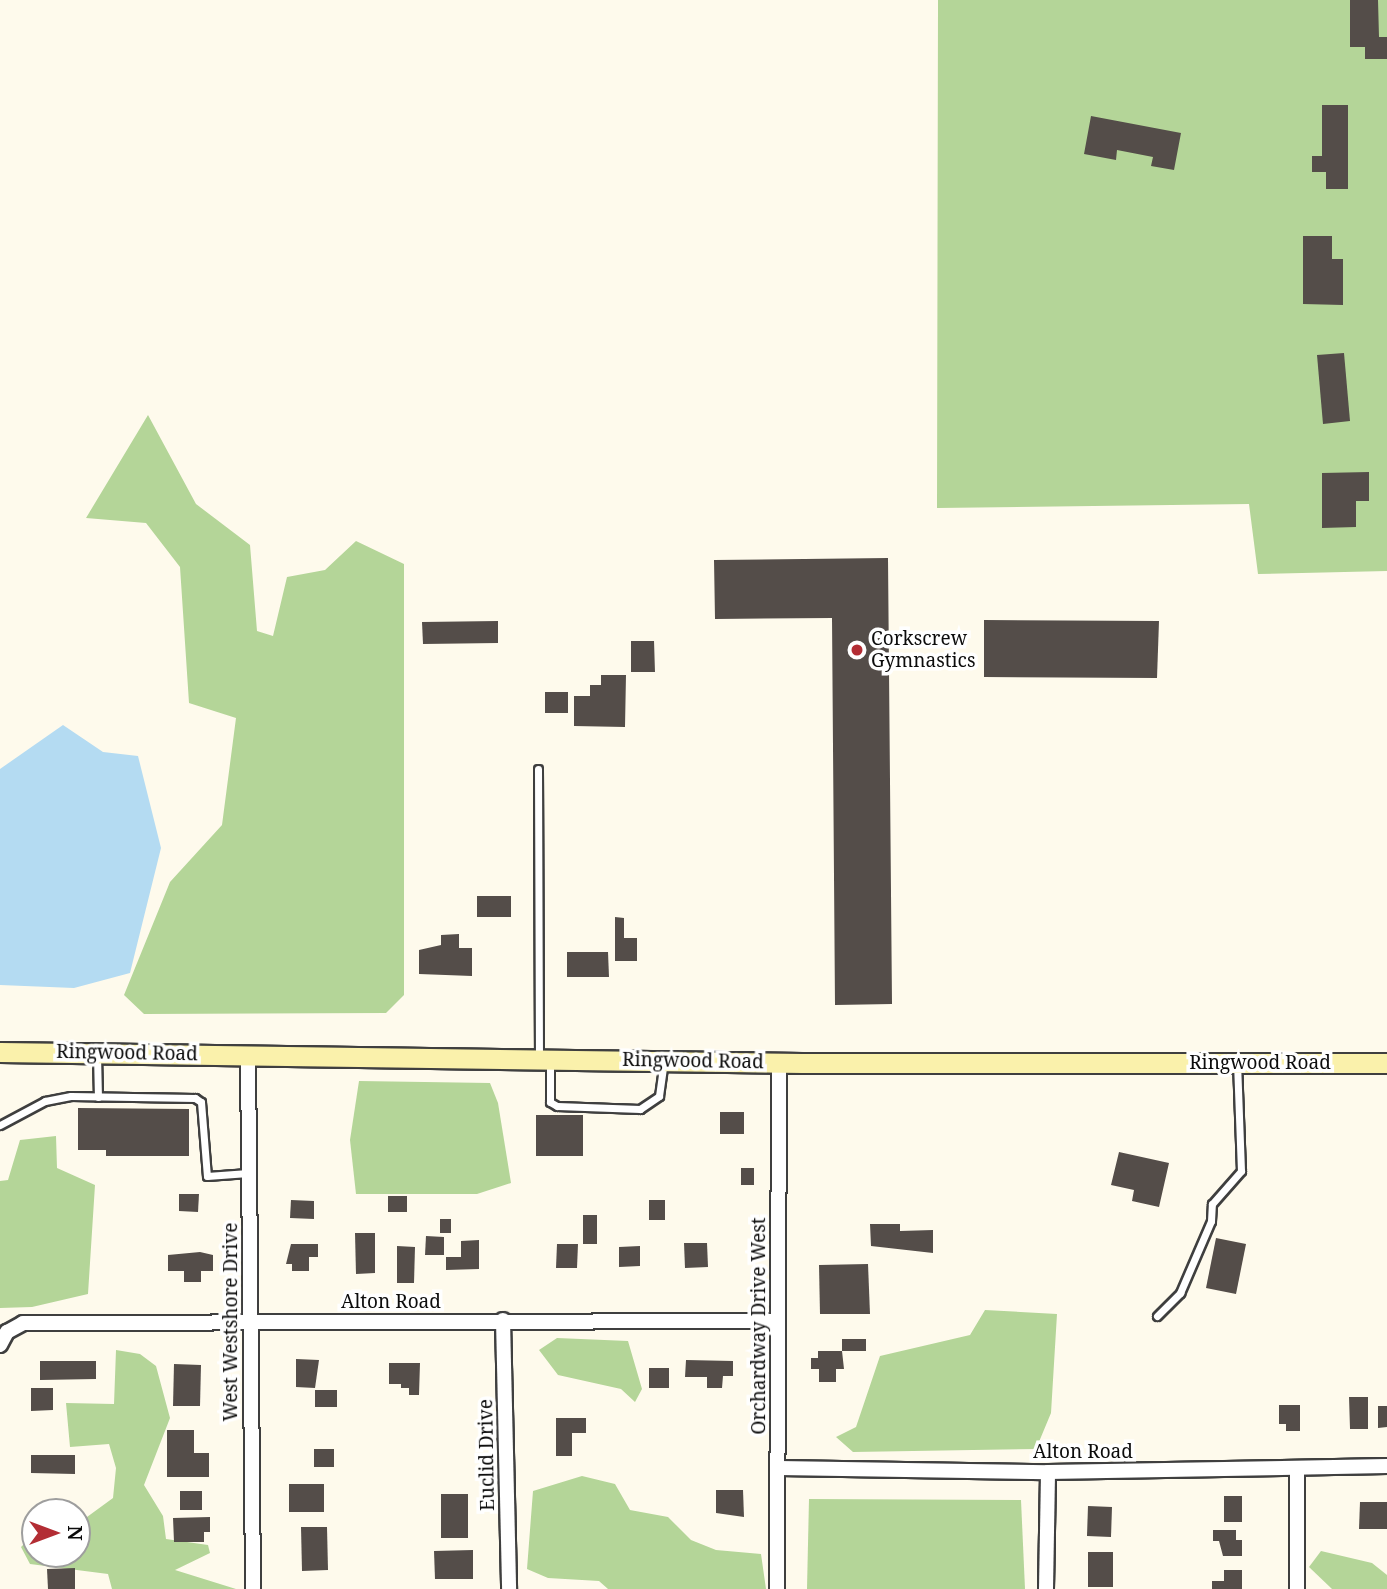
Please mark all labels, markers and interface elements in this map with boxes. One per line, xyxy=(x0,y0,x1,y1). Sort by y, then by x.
place label: Corkscrew Gymnastics xyxy=(871,628,975,672)
marker: Corkscrew Gymnastics xyxy=(849,642,865,658)
street label: Ringwood Road xyxy=(56,1040,198,1066)
street label: Ringwood Road xyxy=(622,1048,764,1074)
street label: Ringwood Road xyxy=(1189,1052,1331,1074)
street label: Orchardway Drive West xyxy=(748,1217,770,1435)
street label: West Westshore Drive xyxy=(220,1223,242,1421)
street label: Alton Road xyxy=(341,1291,441,1313)
street label: Euclid Drive xyxy=(475,1399,499,1511)
street label: Alton Road xyxy=(1033,1441,1133,1463)
north arrow xyxy=(21,1498,91,1568)
text: N xyxy=(62,1526,88,1540)

